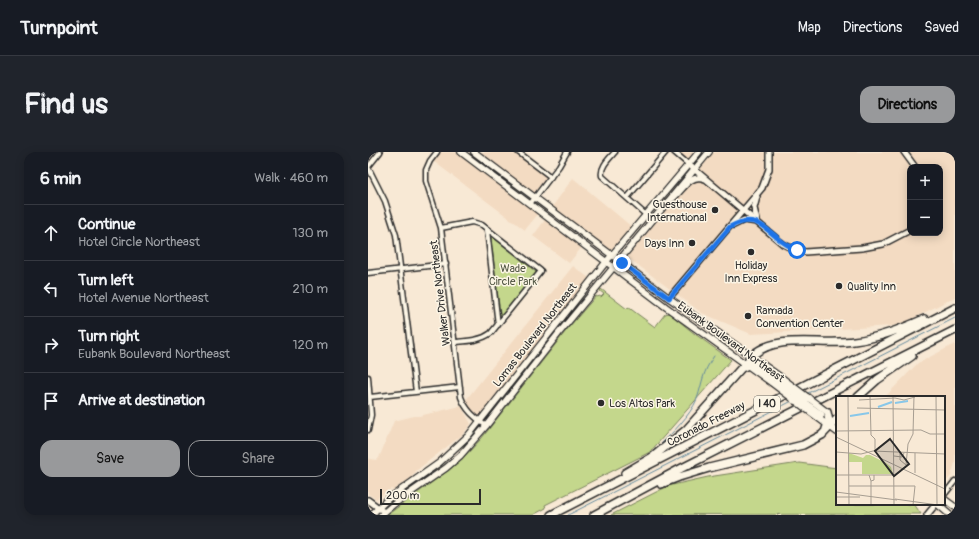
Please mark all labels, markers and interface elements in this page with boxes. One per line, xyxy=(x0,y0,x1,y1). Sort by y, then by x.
text: Turnpoint xyxy=(20,16,98,40)
text: Map xyxy=(798,19,821,36)
text: Directions xyxy=(843,19,902,36)
text: Saved xyxy=(924,19,959,36)
button: Directions xyxy=(860,86,955,123)
text: Find us xyxy=(24,87,108,122)
map controls xyxy=(907,164,943,236)
button: + xyxy=(907,164,943,200)
text: 6 min xyxy=(40,168,81,189)
text: Walk · 460 m xyxy=(254,170,328,186)
place label: Guesthouse International xyxy=(647,198,708,224)
button: − xyxy=(907,200,943,236)
marker: Guesthouse International xyxy=(710,205,720,215)
text: Continue xyxy=(78,215,136,234)
icon: ahead xyxy=(40,222,62,244)
text: 130 m xyxy=(292,225,328,241)
text: Hotel Circle Northeast xyxy=(78,234,200,250)
place label: Days Inn xyxy=(644,237,684,250)
marker: Days Inn xyxy=(687,238,697,248)
street label: Walker Drive Northeast xyxy=(427,239,453,346)
route start xyxy=(788,241,806,259)
marker: Holiday Inn Express xyxy=(746,247,756,257)
route end xyxy=(613,254,631,272)
place label: Holiday Inn Express xyxy=(725,259,777,285)
park label: Wade Circle Park xyxy=(489,262,537,288)
text: Turn left xyxy=(78,271,134,290)
icon: left xyxy=(40,278,62,300)
street label: Lomas Boulevard Northeast xyxy=(490,280,580,389)
place label: Quality Inn xyxy=(847,280,896,293)
text: 210 m xyxy=(292,281,328,297)
marker: Quality Inn xyxy=(834,281,844,291)
text: Hotel Avenue Northeast xyxy=(78,290,209,306)
street label: Eubank Boulevard Northeast xyxy=(675,299,787,385)
place label: Ramada Convention Center xyxy=(756,304,844,330)
marker: Ramada Convention Center xyxy=(743,311,753,321)
text: Turn right xyxy=(78,327,139,346)
icon: right xyxy=(40,334,62,356)
text: 120 m xyxy=(292,337,328,353)
text: Eubank Boulevard Northeast xyxy=(78,346,230,362)
icon: arrive xyxy=(40,390,62,412)
text: Arrive at destination xyxy=(78,391,205,410)
road number: I 40 xyxy=(754,396,780,412)
inset map xyxy=(836,396,945,505)
place label: Los Altos Park xyxy=(609,397,675,410)
marker: Los Altos Park xyxy=(596,398,606,408)
street label: Coronado Freeway xyxy=(665,399,747,449)
button: Save xyxy=(40,440,180,477)
button: Share xyxy=(188,440,328,477)
scale bar xyxy=(380,487,481,506)
text: 200 m xyxy=(386,489,419,502)

